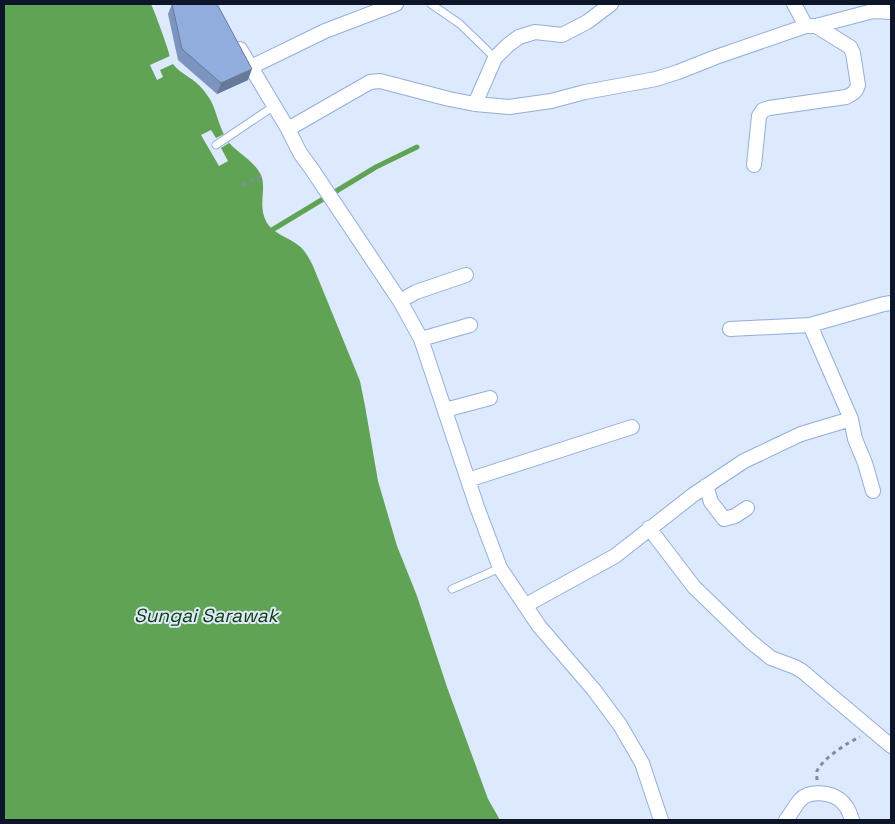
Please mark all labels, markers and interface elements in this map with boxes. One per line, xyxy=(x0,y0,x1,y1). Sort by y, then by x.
water label: Sungai Sarawak xyxy=(134,603,281,628)

